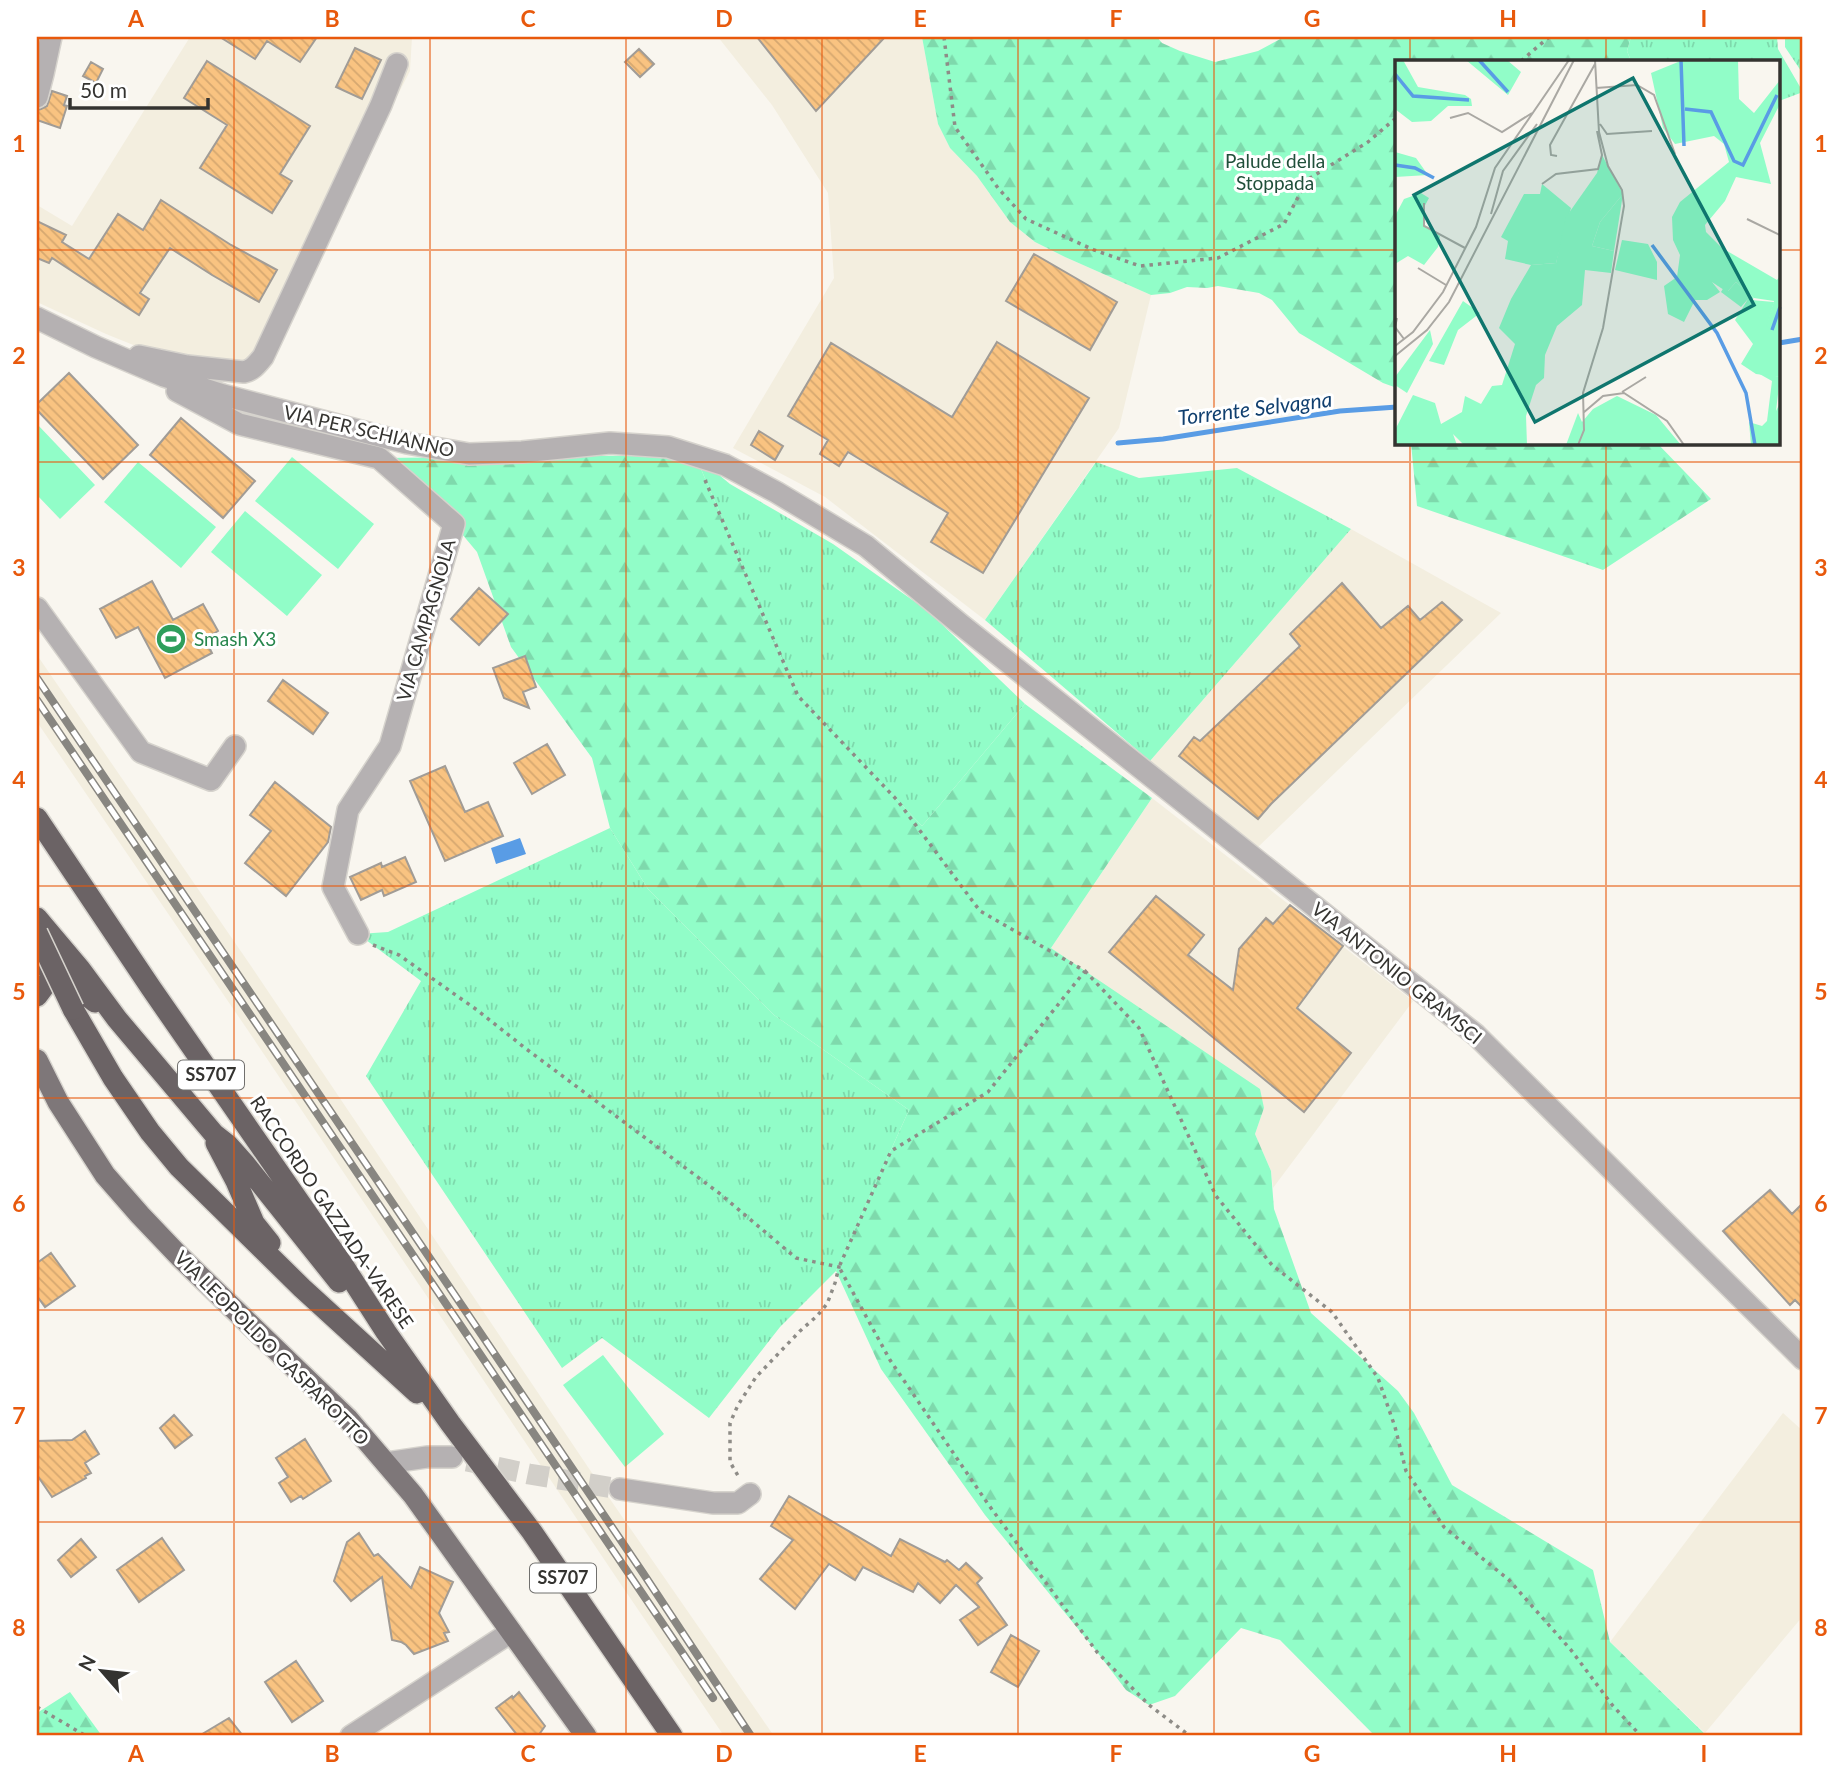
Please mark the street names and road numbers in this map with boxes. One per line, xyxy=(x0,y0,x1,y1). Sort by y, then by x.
street label: VIA PER SCHIANNO xyxy=(282,400,457,461)
street label: VIA CAMPAGNOLA xyxy=(391,536,460,704)
street label: VIA ANTONIO GRAMSCI xyxy=(1308,897,1487,1048)
road number: SS707 xyxy=(178,1060,244,1090)
street label: RACCORDO GAZZADA-VARESE xyxy=(246,1091,419,1332)
street label: VIA LEOPOLDO GASPAROTTO xyxy=(170,1246,374,1450)
road number: SS707 xyxy=(530,1563,596,1592)

